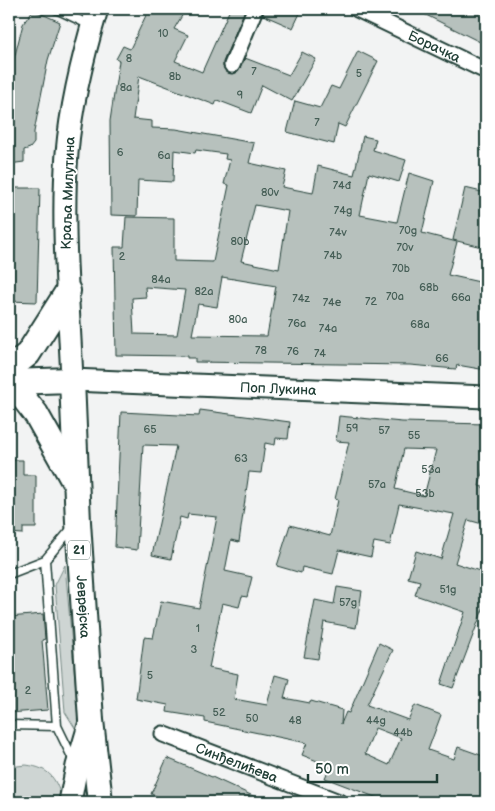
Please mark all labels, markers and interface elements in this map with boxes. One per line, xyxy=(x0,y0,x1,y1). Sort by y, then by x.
street label: Борачка xyxy=(406,26,464,66)
house number: 10 xyxy=(158,27,169,40)
house number: 8 xyxy=(126,52,132,65)
house number: 7 xyxy=(251,65,257,78)
house number: 5 xyxy=(356,67,362,80)
house number: 8b xyxy=(169,70,181,83)
house number: 8a xyxy=(120,81,132,94)
house number: 9 xyxy=(237,89,243,102)
house number: 7 xyxy=(314,116,320,129)
street label: Краља Милутина xyxy=(58,135,78,250)
house number: 6 xyxy=(117,146,124,159)
house number: 6a xyxy=(158,149,170,162)
house number: 74đ xyxy=(333,179,352,192)
house number: 80v xyxy=(261,186,280,199)
house number: 74g xyxy=(334,204,352,217)
house number: 70g xyxy=(399,224,417,237)
house number: 74v xyxy=(329,226,347,239)
house number: 80b xyxy=(230,235,250,248)
house number: 70v xyxy=(396,241,414,254)
house number: 74b xyxy=(324,249,342,262)
house number: 2 xyxy=(119,250,126,263)
house number: 70b xyxy=(392,262,410,275)
house number: 84a xyxy=(151,273,171,286)
house number: 68b xyxy=(419,281,439,294)
house number: 82a xyxy=(194,285,214,298)
house number: 70a xyxy=(386,290,404,303)
house number: 66a xyxy=(451,291,471,304)
house number: 74z xyxy=(292,292,310,305)
house number: 72 xyxy=(365,295,377,308)
house number: 74e xyxy=(323,296,342,309)
house number: 80a xyxy=(228,313,248,326)
house number: 76a xyxy=(288,317,306,330)
house number: 68a xyxy=(410,318,430,331)
house number: 74a xyxy=(319,322,337,335)
house number: 78 xyxy=(255,344,267,357)
house number: 76 xyxy=(287,345,299,358)
house number: 74 xyxy=(314,347,326,360)
house number: 66 xyxy=(435,352,449,365)
street label: Поп Лукина xyxy=(240,378,318,399)
house number: 59 xyxy=(346,422,358,435)
house number: 65 xyxy=(143,423,157,436)
house number: 57 xyxy=(378,424,390,437)
house number: 55 xyxy=(408,429,420,442)
house number: 63 xyxy=(234,452,248,465)
house number: 53a xyxy=(421,463,441,476)
house number: 57a xyxy=(368,478,386,491)
house number: 53b xyxy=(415,487,435,500)
road number: 21 xyxy=(68,540,90,560)
street label: Јеврејска xyxy=(73,575,94,639)
house number: 51g xyxy=(440,583,456,596)
house number: 57g xyxy=(339,596,357,609)
house number: 1 xyxy=(196,622,200,635)
house number: 3 xyxy=(191,643,198,656)
house number: 5 xyxy=(147,669,153,682)
house number: 2 xyxy=(25,684,32,697)
house number: 52 xyxy=(213,706,226,719)
house number: 50 xyxy=(246,712,259,725)
house number: 48 xyxy=(288,714,302,727)
house number: 44g xyxy=(366,714,386,727)
house number: 44b xyxy=(393,726,413,739)
street label: Синђелићева xyxy=(193,739,281,786)
scale bar xyxy=(308,751,436,783)
text: 50 m xyxy=(315,760,349,779)

